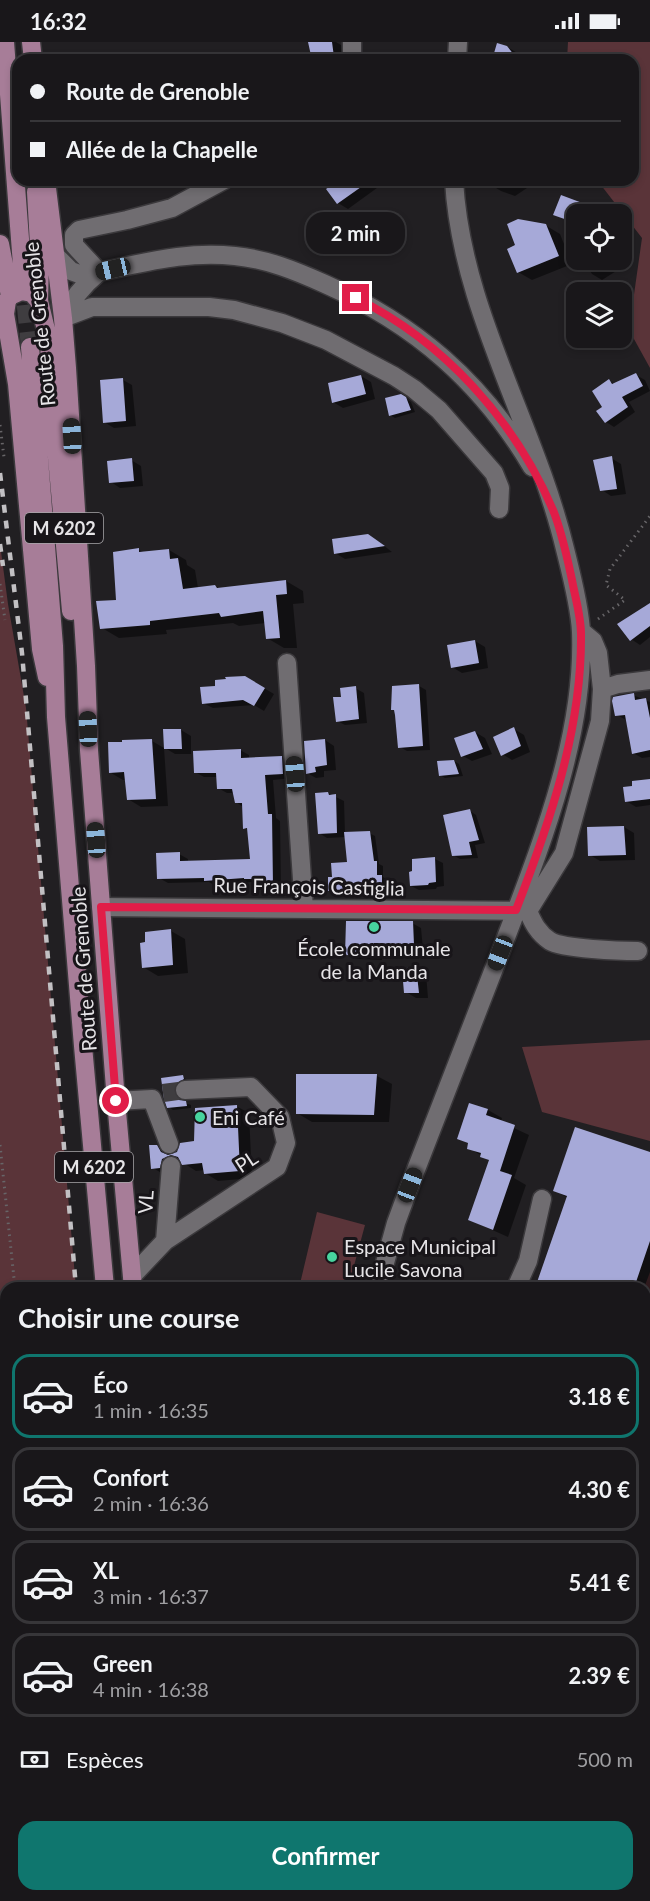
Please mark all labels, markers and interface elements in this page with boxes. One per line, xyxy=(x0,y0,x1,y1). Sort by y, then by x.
text: 16:32 xyxy=(30,8,87,35)
text: Route de Grenoble xyxy=(66,78,249,105)
text: Allée de la Chapelle xyxy=(66,136,258,163)
map controls xyxy=(566,204,632,348)
button: locate xyxy=(566,204,632,270)
callout: 2 min xyxy=(306,211,406,253)
text: 2 min xyxy=(331,221,380,245)
street label: Route de Grenoble xyxy=(18,241,60,407)
car xyxy=(93,256,133,282)
button: layers xyxy=(566,282,632,348)
route end xyxy=(342,284,369,311)
car xyxy=(62,418,82,454)
road number: M 6202 xyxy=(25,513,103,543)
car xyxy=(78,711,98,747)
car xyxy=(285,755,305,793)
car xyxy=(86,821,106,859)
street label: Rue François Castiglia xyxy=(213,872,405,900)
street label: Route de Grenoble xyxy=(65,886,101,1052)
marker: École communale de la Manda xyxy=(367,920,381,934)
car xyxy=(485,933,515,973)
place label: École communale de la Manda xyxy=(297,936,451,983)
route start xyxy=(102,1087,129,1114)
place label: Eni Café xyxy=(212,1105,285,1129)
marker: Eni Café xyxy=(193,1110,207,1124)
street label: PL xyxy=(230,1145,262,1177)
road number: M 6202 xyxy=(55,1152,133,1182)
car xyxy=(395,1165,425,1205)
street label: VL xyxy=(132,1189,158,1215)
place label: Espace Municipal Lucile Savona xyxy=(344,1234,496,1281)
marker: Espace Municipal Lucile Savona xyxy=(325,1250,339,1264)
text: Choisir une course xyxy=(18,1301,240,1334)
icon: car xyxy=(21,1369,75,1423)
text: Éco xyxy=(93,1371,128,1398)
text: 3.18 € xyxy=(568,1383,630,1410)
text: 1 min · 16:35 xyxy=(93,1398,209,1422)
icon: car xyxy=(21,1462,75,1516)
text: Confort xyxy=(93,1464,169,1491)
text: 4.30 € xyxy=(568,1476,630,1503)
text: 2 min · 16:36 xyxy=(93,1491,209,1515)
icon: car xyxy=(21,1555,75,1609)
text: XL xyxy=(93,1557,119,1584)
text: 5.41 € xyxy=(568,1569,630,1596)
text: 3 min · 16:37 xyxy=(93,1584,209,1608)
icon: car xyxy=(21,1648,75,1702)
text: Green xyxy=(93,1650,153,1677)
text: 2.39 € xyxy=(568,1662,630,1689)
text: 4 min · 16:38 xyxy=(93,1677,209,1701)
icon: cash xyxy=(18,1743,51,1776)
text: Espèces xyxy=(66,1746,143,1773)
text: 500 m xyxy=(577,1747,633,1771)
button: Confirmer xyxy=(18,1821,633,1890)

